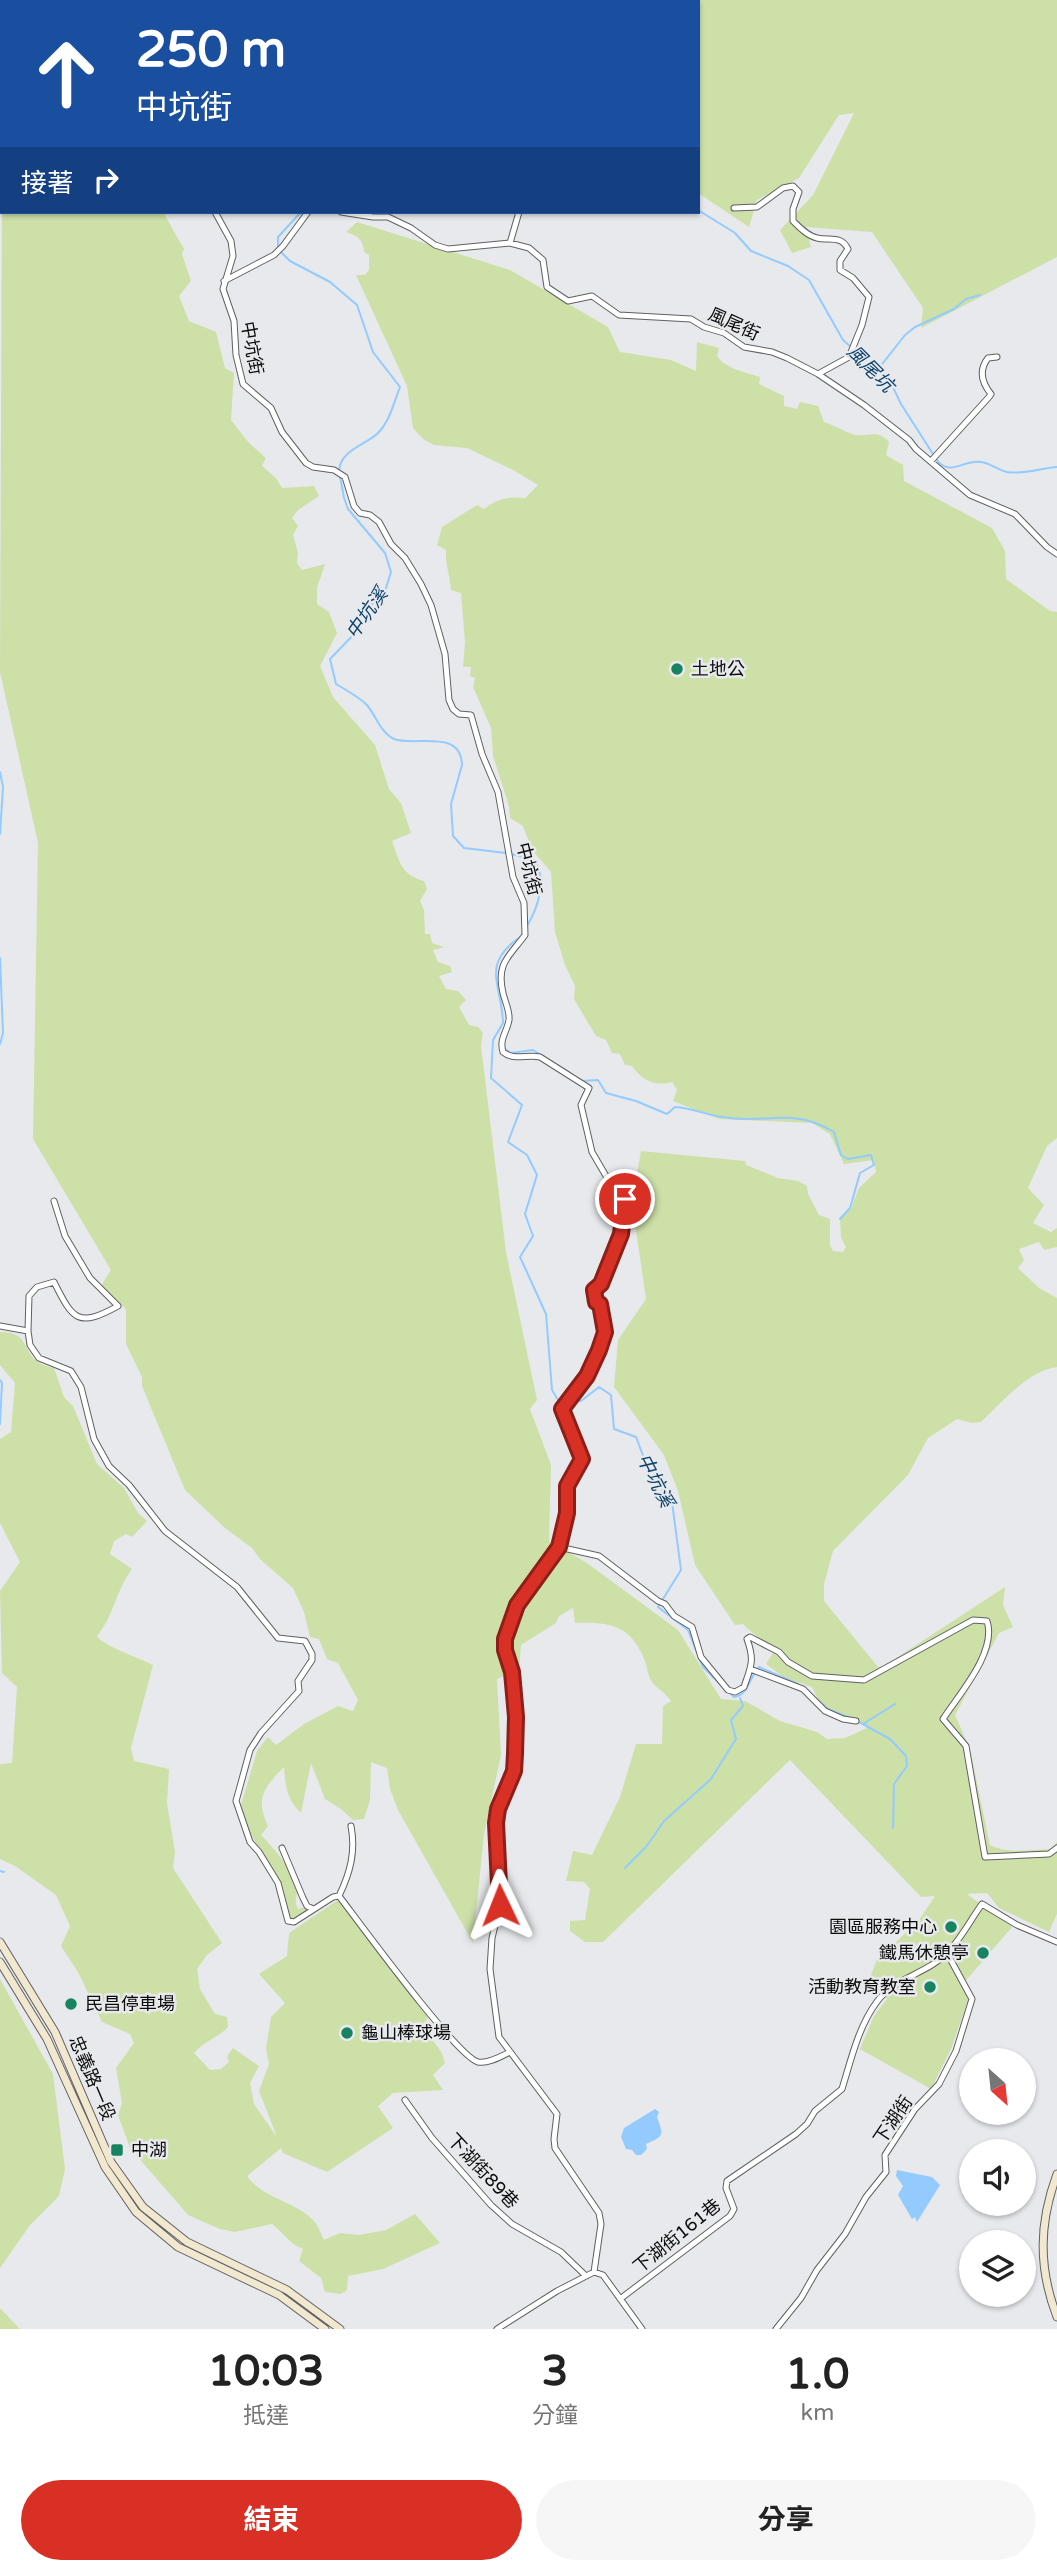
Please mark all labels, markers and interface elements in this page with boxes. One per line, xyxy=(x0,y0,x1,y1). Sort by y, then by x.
text: 250 m xyxy=(136,21,286,80)
icon: ahead xyxy=(21,28,112,119)
text: 中坑街 xyxy=(136,89,232,127)
icon: right xyxy=(87,161,125,199)
text: 接著 xyxy=(21,168,73,199)
street label: 風尾街 xyxy=(705,303,763,345)
street label: 中坑街 xyxy=(236,320,268,376)
water label: 風尾坑 xyxy=(842,341,900,399)
water label: 中坑溪 xyxy=(341,581,394,643)
place label: 土地公 xyxy=(691,658,745,680)
marker: 土地公 xyxy=(669,661,685,677)
street label: 中坑街 xyxy=(512,840,546,898)
pin xyxy=(595,1169,655,1229)
icon: arrive xyxy=(606,1180,644,1218)
water label: 中坑溪 xyxy=(632,1450,679,1514)
position arrow xyxy=(463,1868,537,1942)
place label: 園區服務中心 xyxy=(829,1916,937,1938)
marker: 園區服務中心 xyxy=(943,1919,959,1935)
place label: 鐵馬休憩亭 xyxy=(879,1942,969,1964)
marker: 鐵馬休憩亭 xyxy=(975,1945,991,1961)
place label: 活動教育教室 xyxy=(808,1976,916,1998)
marker: 活動教育教室 xyxy=(922,1979,938,1995)
place label: 民昌停車場 xyxy=(85,1993,175,2015)
marker: 民昌停車場 xyxy=(63,1996,79,2012)
place label: 龜山棒球場 xyxy=(361,2022,451,2044)
marker: 龜山棒球場 xyxy=(339,2025,355,2041)
street label: 忠義路一段 xyxy=(64,2032,120,2124)
north arrow xyxy=(959,2048,1036,2124)
map controls xyxy=(959,2048,1036,2307)
street label: 下湖街 xyxy=(869,2091,917,2149)
street label: 下湖街89巷 xyxy=(443,2129,523,2213)
place label: 中湖 xyxy=(131,2139,167,2161)
button: sound xyxy=(959,2139,1036,2216)
marker: 中湖 xyxy=(109,2142,125,2158)
street label: 下湖街161巷 xyxy=(629,2194,725,2278)
button: layers xyxy=(959,2230,1036,2307)
text: 10:03 xyxy=(208,2346,324,2397)
text: 3 xyxy=(542,2346,568,2397)
text: 1.0 xyxy=(786,2349,849,2400)
text: km xyxy=(801,2399,834,2427)
text: 抵達 xyxy=(243,2402,289,2430)
text: 分鐘 xyxy=(532,2402,578,2430)
button: 結束 xyxy=(21,2480,522,2560)
button: 分享 xyxy=(536,2480,1036,2560)

